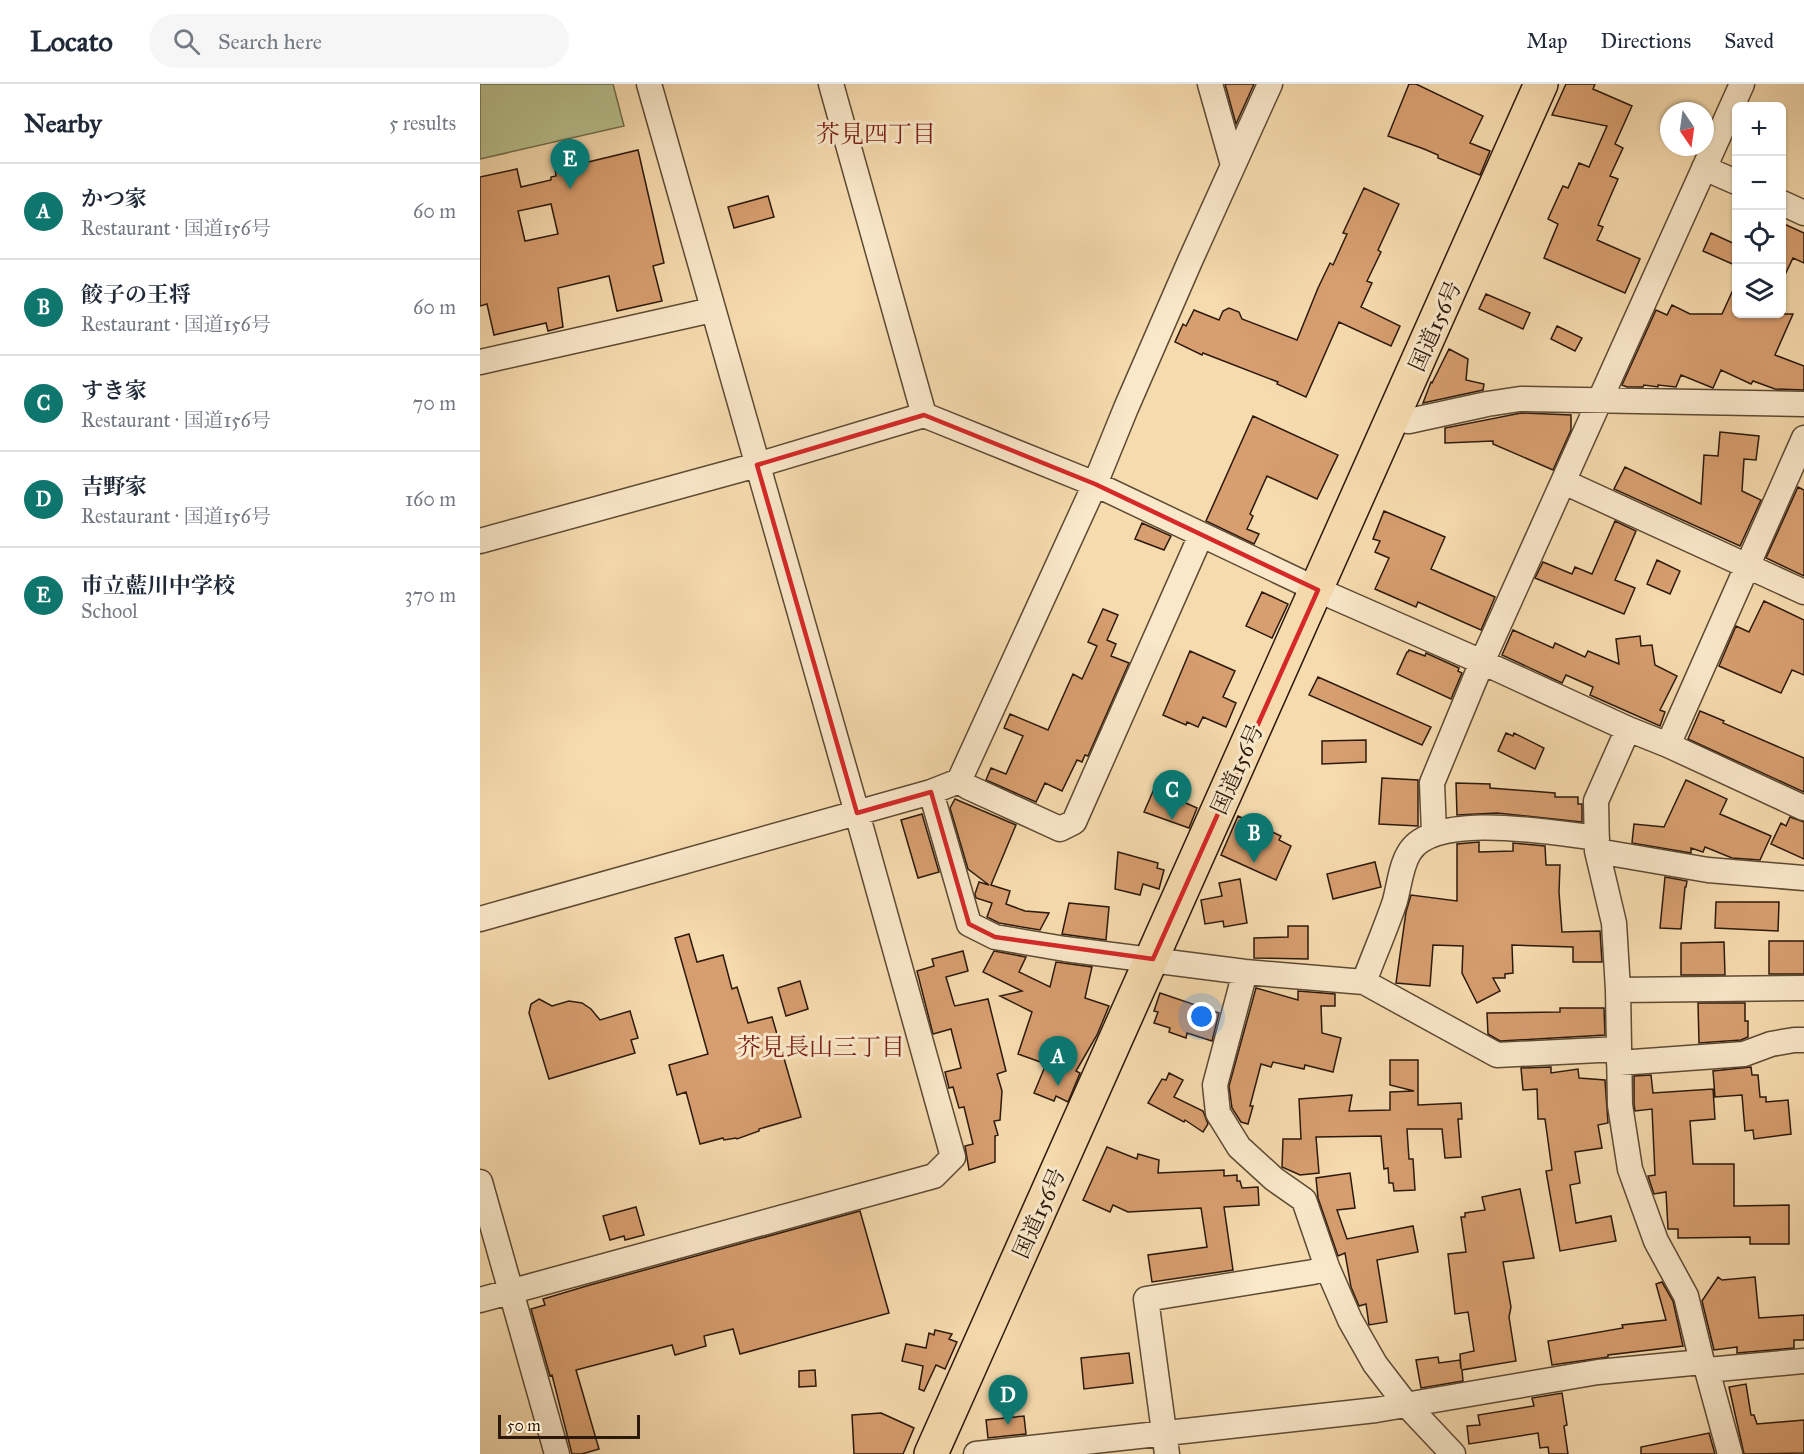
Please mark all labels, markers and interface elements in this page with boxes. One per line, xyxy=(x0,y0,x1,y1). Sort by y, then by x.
search box xyxy=(149,14,569,68)
text: Locato xyxy=(30,24,113,59)
icon: search xyxy=(170,25,203,58)
text: Search here xyxy=(218,28,322,55)
text: Map xyxy=(1527,28,1568,54)
text: Directions xyxy=(1601,28,1691,54)
text: Saved xyxy=(1724,28,1774,54)
north arrow xyxy=(1660,102,1714,156)
map controls xyxy=(1732,102,1786,318)
button: + xyxy=(1732,102,1786,156)
text: Nearby xyxy=(24,107,102,139)
text: 5 results xyxy=(389,111,456,135)
district label: 芥見四丁目 xyxy=(816,119,936,149)
pin: E xyxy=(550,140,590,189)
button: − xyxy=(1732,156,1786,210)
text: かつ家 xyxy=(81,185,147,212)
text: A xyxy=(37,199,50,223)
text: 60 m xyxy=(413,199,456,223)
button: locate xyxy=(1732,210,1786,264)
text: Restaurant · 国道156号 xyxy=(81,216,271,240)
button: layers xyxy=(1732,264,1786,318)
street label: 国道156号 xyxy=(1403,277,1467,375)
text: 餃子の王将 xyxy=(81,281,191,308)
text: B xyxy=(37,295,50,319)
text: 60 m xyxy=(413,295,456,319)
text: Restaurant · 国道156号 xyxy=(81,312,271,336)
text: すき家 xyxy=(81,377,147,404)
text: C xyxy=(37,391,50,415)
text: 70 m xyxy=(413,391,456,415)
text: Restaurant · 国道156号 xyxy=(81,408,271,432)
text: 吉野家 xyxy=(81,473,147,500)
text: D xyxy=(36,487,51,511)
text: 160 m xyxy=(405,487,456,511)
text: Restaurant · 国道156号 xyxy=(81,504,271,528)
text: 市立藍川中学校 xyxy=(81,572,235,599)
text: E xyxy=(36,583,51,607)
text: 370 m xyxy=(405,583,456,607)
text: School xyxy=(81,599,138,623)
street label: 国道156号 xyxy=(1205,720,1269,818)
pin: C xyxy=(1152,770,1192,820)
pin: B xyxy=(1234,814,1274,863)
your location xyxy=(1187,1002,1216,1031)
district label: 芥見長山三丁目 xyxy=(737,1032,905,1062)
pin: A xyxy=(1038,1036,1078,1086)
street label: 国道156号 xyxy=(1007,1164,1071,1262)
pin: D xyxy=(988,1376,1028,1425)
scale bar xyxy=(498,1412,640,1440)
text: 50 m xyxy=(507,1416,541,1435)

